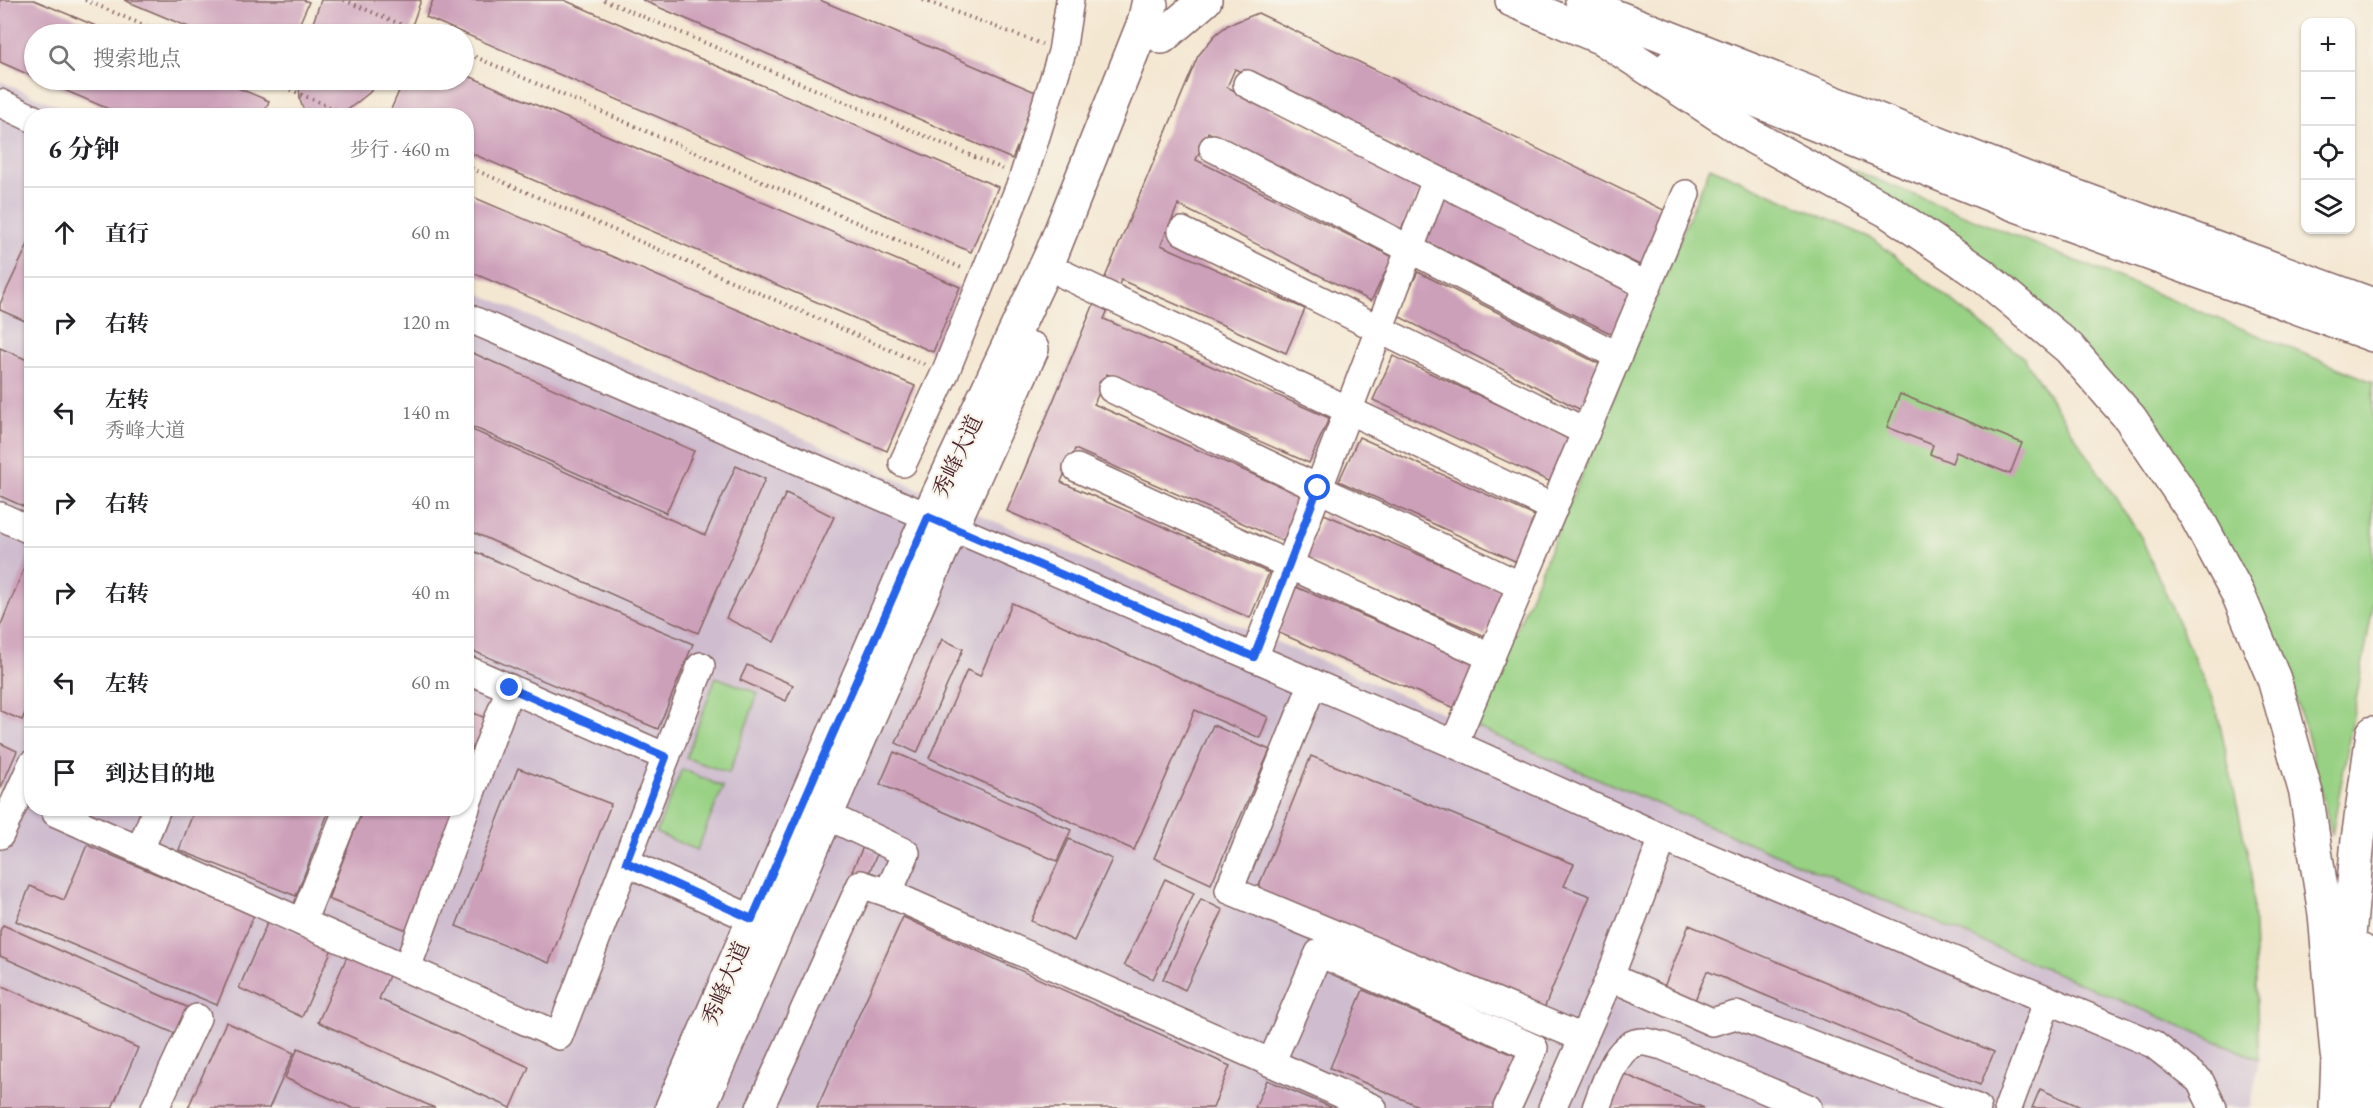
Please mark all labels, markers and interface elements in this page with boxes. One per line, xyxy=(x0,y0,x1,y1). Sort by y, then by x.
map controls xyxy=(2301,18,2355,234)
button: + xyxy=(2301,18,2355,72)
search box xyxy=(24,24,474,90)
icon: search xyxy=(45,41,78,74)
text: 搜索地点 xyxy=(93,44,181,73)
button: − xyxy=(2301,72,2355,126)
button: locate xyxy=(2301,126,2355,180)
text: 6 分钟 xyxy=(48,132,120,166)
text: 步行 · 460 m xyxy=(350,136,450,162)
button: layers xyxy=(2301,180,2355,234)
icon: ahead xyxy=(48,216,81,249)
text: 直行 xyxy=(105,219,149,248)
text: 60 m xyxy=(411,219,450,245)
icon: right xyxy=(48,306,81,339)
text: 右转 xyxy=(105,309,149,338)
text: 120 m xyxy=(402,309,450,335)
text: 左转 xyxy=(105,385,149,414)
icon: left xyxy=(48,396,81,429)
text: 140 m xyxy=(402,399,450,425)
street label: 秀峰大道 xyxy=(926,410,989,502)
text: 秀峰大道 xyxy=(105,417,185,443)
route start xyxy=(1304,474,1330,500)
icon: right xyxy=(48,486,81,519)
text: 右转 xyxy=(105,489,149,518)
text: 40 m xyxy=(411,489,450,515)
icon: right xyxy=(48,576,81,609)
text: 右转 xyxy=(105,579,149,608)
text: 40 m xyxy=(411,579,450,605)
icon: left xyxy=(48,666,81,699)
text: 左转 xyxy=(105,669,149,698)
text: 60 m xyxy=(411,669,450,695)
route end xyxy=(496,674,522,700)
icon: arrive xyxy=(48,756,81,789)
text: 到达目的地 xyxy=(105,759,215,788)
street label: 秀峰大道 xyxy=(695,937,756,1029)

